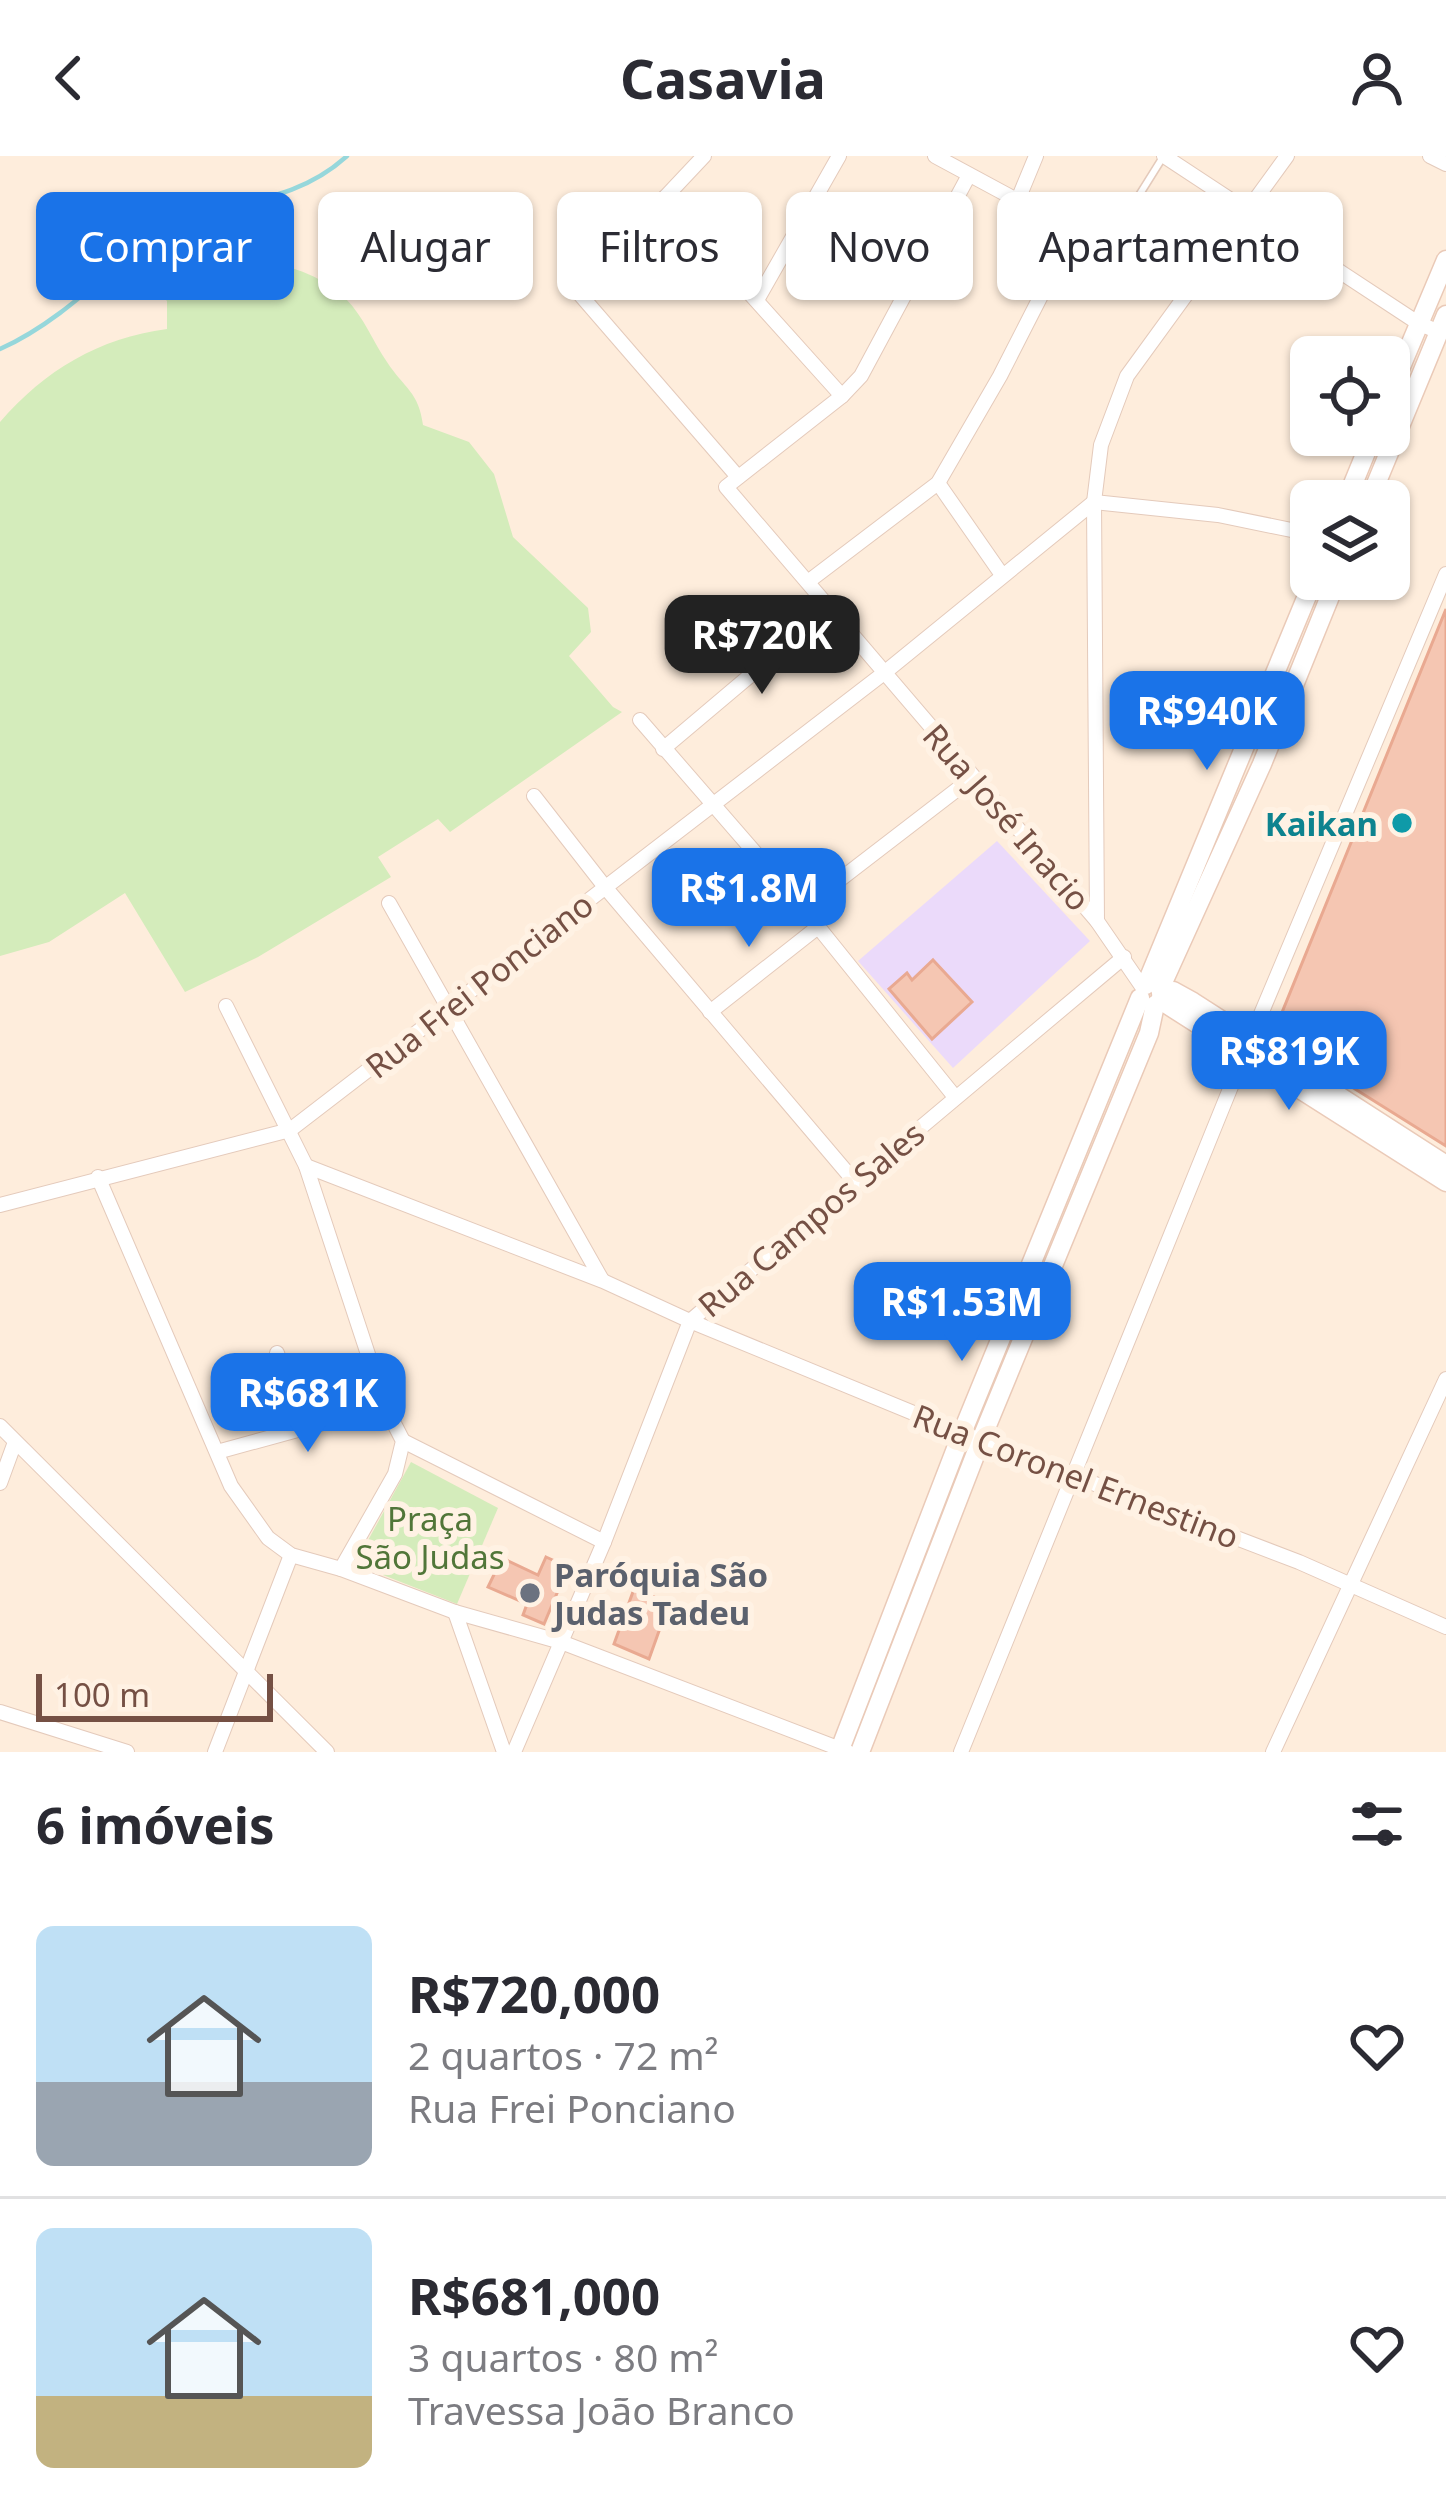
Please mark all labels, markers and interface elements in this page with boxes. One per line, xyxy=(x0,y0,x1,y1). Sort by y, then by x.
text: Casavia xyxy=(620,41,826,115)
icon: back xyxy=(36,45,102,111)
icon: person xyxy=(1344,45,1410,111)
chip: Comprar xyxy=(36,192,294,300)
chip: Alugar xyxy=(318,192,533,300)
chip: Filtros xyxy=(557,192,762,300)
chip: Novo xyxy=(786,192,973,300)
chip: Apartamento xyxy=(997,192,1343,300)
map controls xyxy=(1290,336,1410,600)
button: locate xyxy=(1290,336,1410,456)
button: layers xyxy=(1290,480,1410,600)
pin: R$720K xyxy=(664,595,860,697)
text: R$720K xyxy=(692,607,832,660)
pin: R$940K xyxy=(1109,671,1305,773)
text: R$940K xyxy=(1137,683,1277,736)
street label: Rua José Inacio xyxy=(913,714,1101,920)
place label: Kaikan xyxy=(1265,801,1378,846)
marker: Kaikan xyxy=(1389,810,1415,836)
pin: R$1.8M xyxy=(651,848,847,950)
text: R$1.8M xyxy=(679,860,819,913)
street label: Rua Frei Ponciano xyxy=(356,882,602,1088)
pin: R$819K xyxy=(1191,1011,1387,1113)
text: R$819K xyxy=(1219,1023,1359,1076)
street label: Rua Campos Sales xyxy=(688,1111,934,1327)
pin: R$1.53M xyxy=(851,1262,1073,1364)
text: R$1.53M xyxy=(881,1274,1043,1327)
pin: R$681K xyxy=(210,1353,406,1455)
text: R$681K xyxy=(238,1365,378,1418)
street label: Rua Coronel Ernestino xyxy=(907,1393,1245,1559)
park label: Praça São Judas xyxy=(355,1496,505,1579)
place label: Paróquia São Judas Tadeu xyxy=(551,1552,768,1635)
marker: Paróquia São Judas Tadeu xyxy=(517,1580,543,1606)
scale bar xyxy=(36,1668,273,1721)
text: 100 m xyxy=(54,1672,150,1717)
text: 6 imóveis xyxy=(36,1789,275,1859)
icon: filters xyxy=(1344,1791,1410,1857)
text: R$720,000 xyxy=(408,1958,660,2028)
icon: home xyxy=(132,1974,276,2118)
icon: heart xyxy=(1344,2013,1410,2079)
text: 2 quartos · 72 m² xyxy=(408,2028,718,2081)
text: Rua Frei Ponciano xyxy=(408,2081,736,2134)
text: R$681,000 xyxy=(408,2260,660,2330)
icon: home xyxy=(132,2276,276,2420)
icon: heart xyxy=(1344,2315,1410,2381)
text: 3 quartos · 80 m² xyxy=(408,2330,718,2383)
text: Travessa João Branco xyxy=(408,2383,795,2436)

